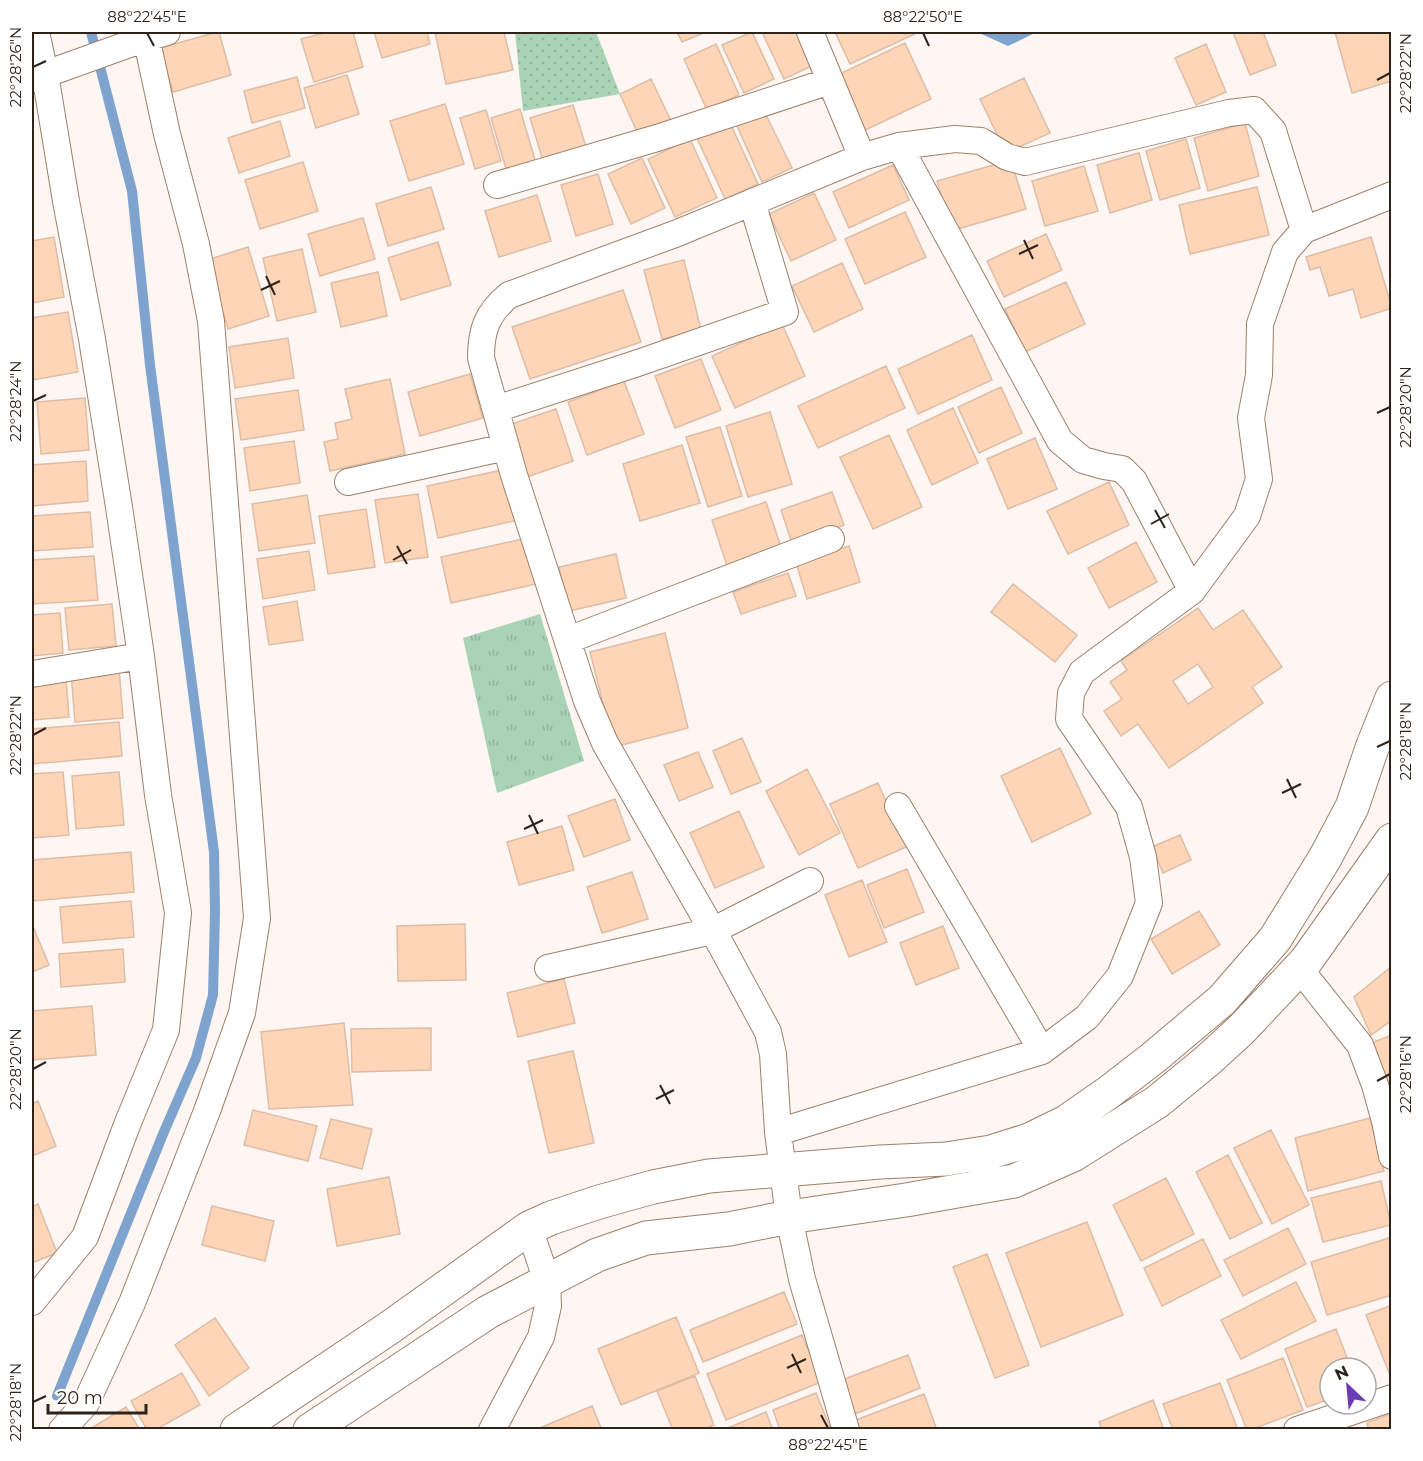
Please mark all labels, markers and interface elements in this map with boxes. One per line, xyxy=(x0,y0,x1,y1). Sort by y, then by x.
text: 88°22'45"E xyxy=(107,7,187,26)
text: 88°22'50"E xyxy=(883,7,963,26)
text: 22°28'26"N xyxy=(6,27,25,107)
text: 22°28'22"N xyxy=(1396,33,1415,113)
text: 22°28'24"N xyxy=(6,361,25,441)
text: 22°28'20"N xyxy=(1396,366,1415,448)
text: 22°28'22"N xyxy=(6,695,25,775)
text: 22°28'18"N xyxy=(1396,702,1415,780)
text: 22°28'20"N xyxy=(6,1028,25,1110)
text: 22°28'16"N xyxy=(1396,1035,1415,1113)
north arrow xyxy=(1318,1356,1378,1416)
text: N xyxy=(1332,1362,1352,1384)
text: 22°28'18"N xyxy=(6,1363,25,1441)
scale bar xyxy=(48,1377,146,1415)
text: 20 m xyxy=(57,1387,103,1409)
text: 88°22'45"E xyxy=(788,1435,868,1454)

